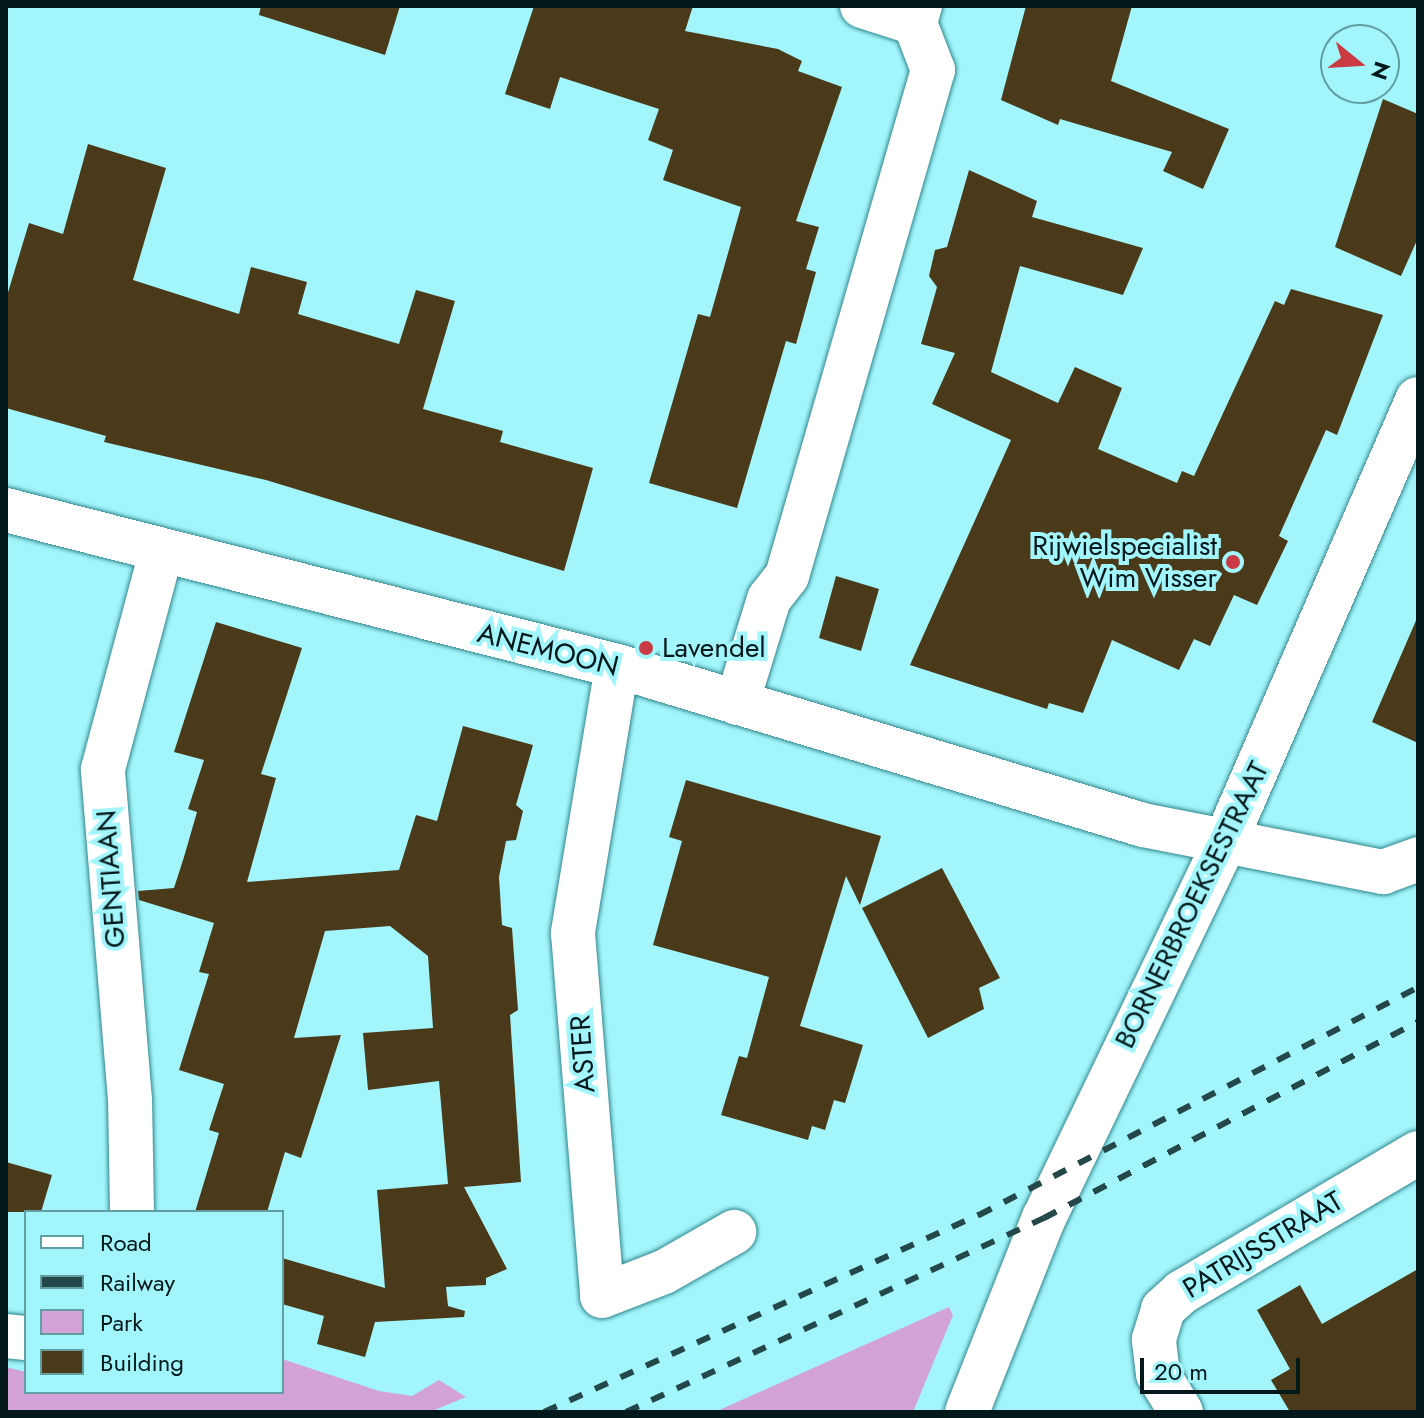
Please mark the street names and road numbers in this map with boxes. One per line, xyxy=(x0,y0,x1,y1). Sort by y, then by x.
street label: ANEMOON xyxy=(474,616,622,684)
street label: BORNERBROEKSESTRAAT xyxy=(1108,756,1276,1054)
street label: GENTIAAN xyxy=(89,809,133,949)
street label: ASTER xyxy=(564,1014,602,1094)
street label: PATRIJSSTRAAT xyxy=(1177,1184,1349,1306)

